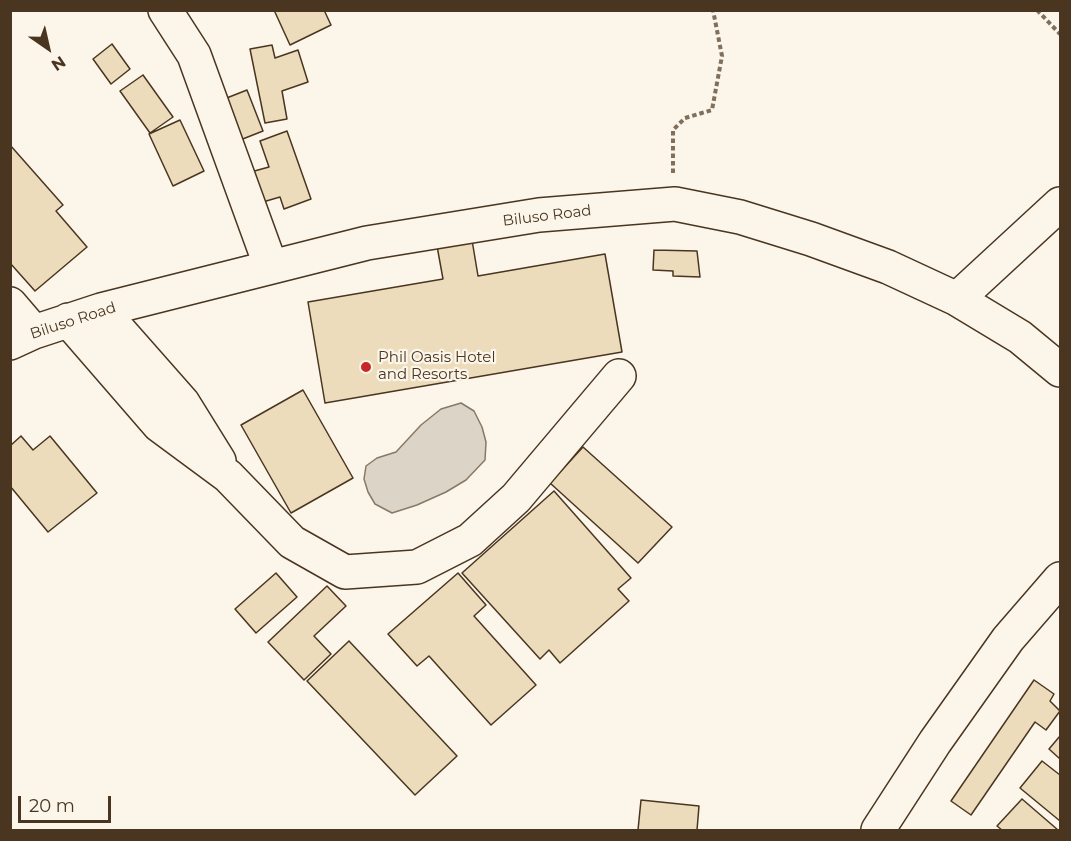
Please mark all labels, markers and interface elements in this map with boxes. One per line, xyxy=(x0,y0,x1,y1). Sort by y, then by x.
north arrow xyxy=(18,18,78,78)
text: N xyxy=(48,52,69,75)
street label: Biluso Road xyxy=(502,202,592,230)
street label: Biluso Road xyxy=(28,299,118,343)
place label: Phil Oasis Hotel and Resorts xyxy=(378,349,495,384)
marker: Phil Oasis Hotel and Resorts xyxy=(359,360,373,374)
scale bar xyxy=(21,784,114,822)
text: 20 m xyxy=(29,795,75,817)

